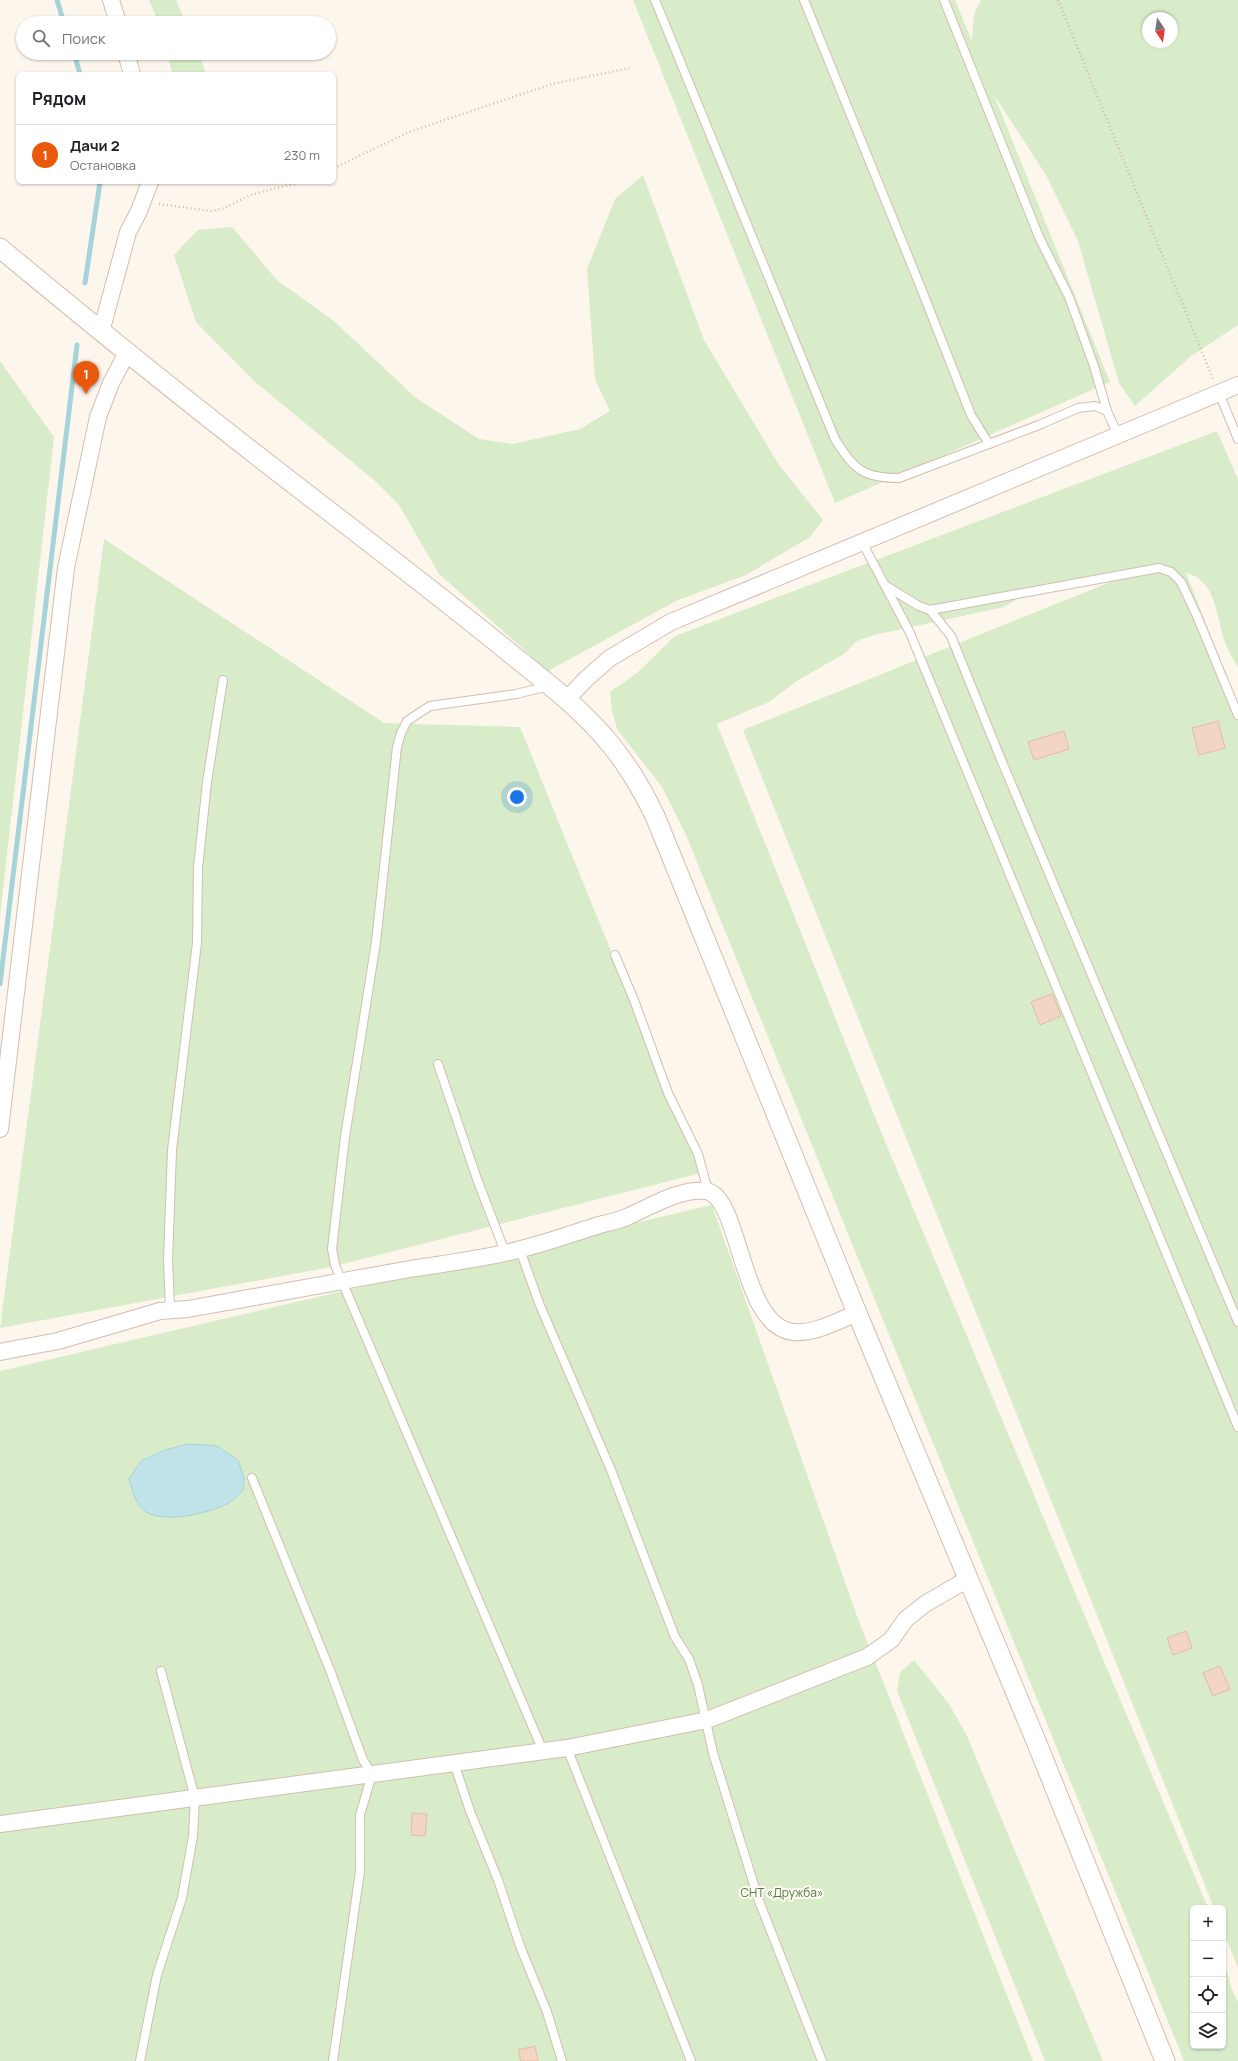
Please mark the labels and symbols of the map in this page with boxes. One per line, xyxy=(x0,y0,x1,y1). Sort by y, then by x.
north arrow xyxy=(1142,12,1178,48)
pin: 1 xyxy=(73,361,99,394)
your location xyxy=(507,787,527,807)
park label: СНТ «Дружба» xyxy=(741,1884,823,1901)

